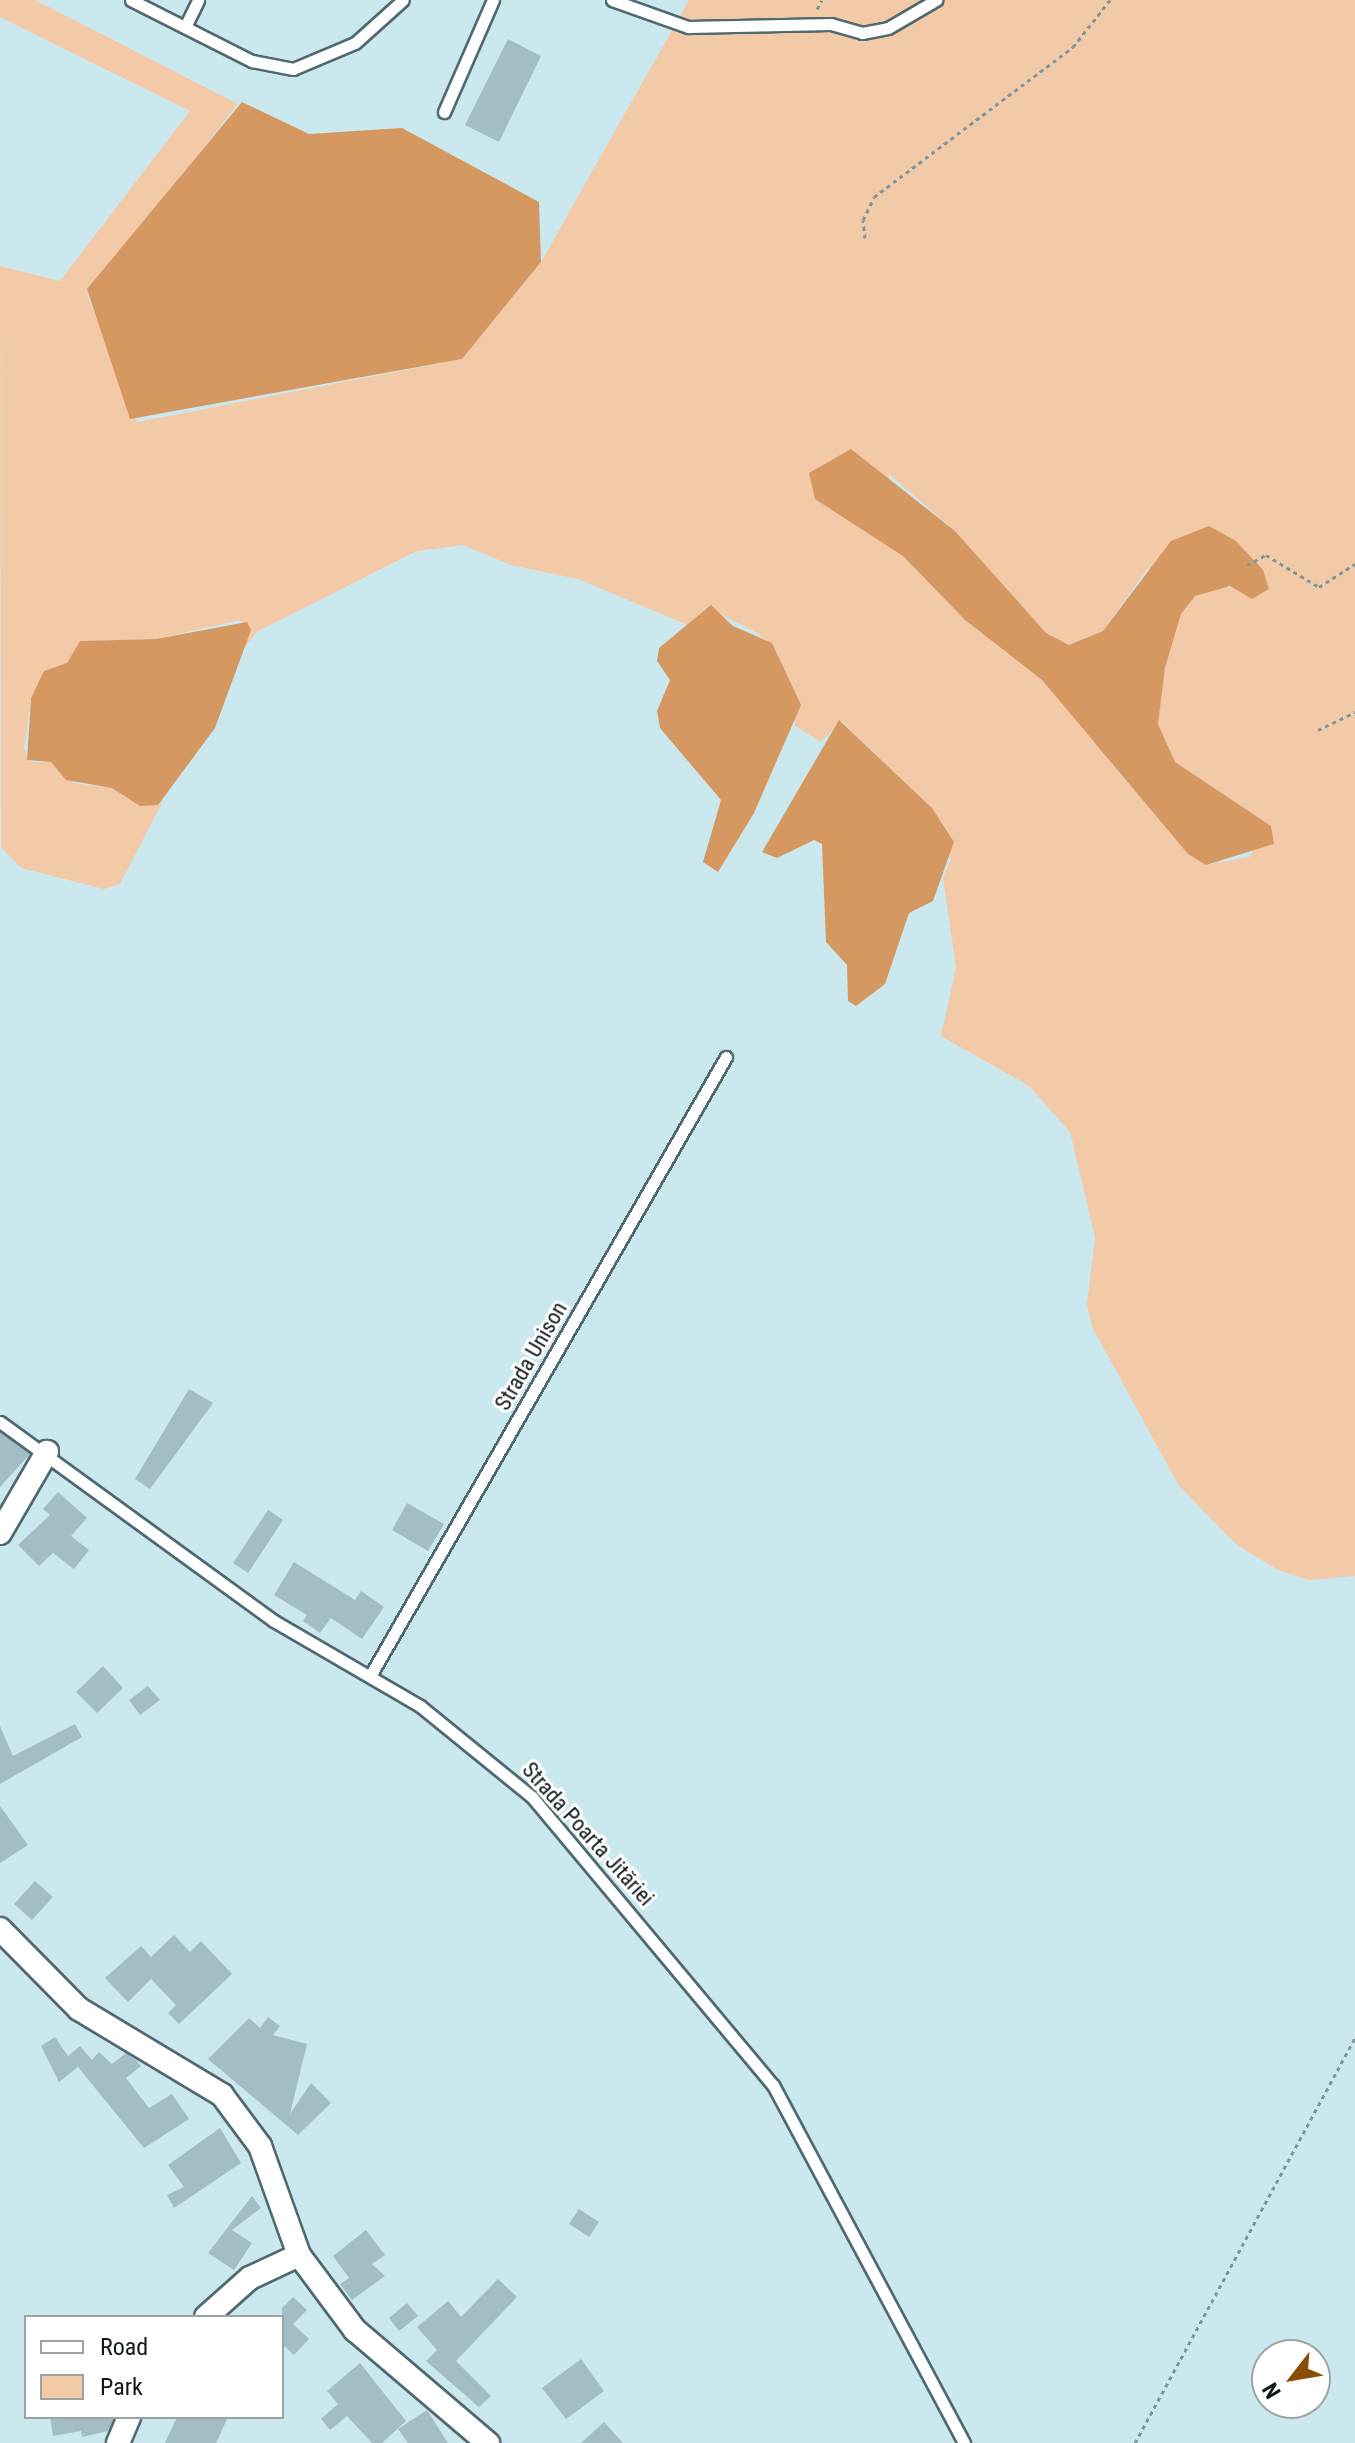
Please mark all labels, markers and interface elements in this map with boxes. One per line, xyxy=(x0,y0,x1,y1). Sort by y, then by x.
street label: Strada Unison xyxy=(489,1297,573,1415)
street label: Strada Poarta Jităriei xyxy=(517,1757,659,1911)
legend xyxy=(24,2315,284,2419)
text: Road xyxy=(100,2333,148,2361)
north arrow xyxy=(1251,2339,1331,2419)
text: Park xyxy=(100,2373,143,2401)
text: N xyxy=(1258,2378,1286,2403)

